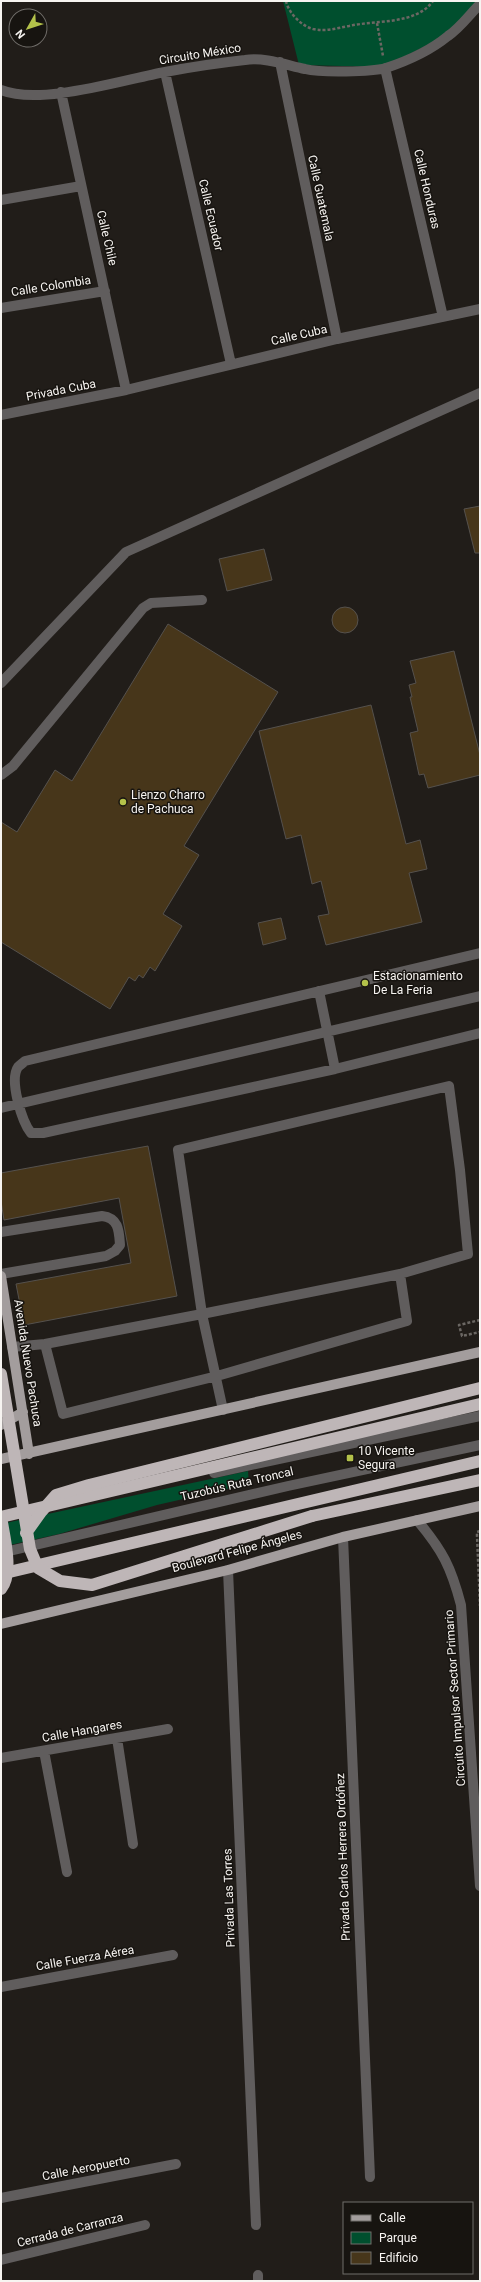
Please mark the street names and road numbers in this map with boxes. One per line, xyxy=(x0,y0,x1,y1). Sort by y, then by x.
street label: Circuito México xyxy=(158,41,242,67)
street label: Calle Honduras xyxy=(411,148,443,230)
street label: Calle Guatemala xyxy=(305,154,337,242)
street label: Calle Ecuador xyxy=(196,178,226,252)
street label: Calle Chile xyxy=(94,209,120,267)
street label: Calle Colombia xyxy=(10,273,92,299)
street label: Calle Cuba xyxy=(270,322,328,348)
street label: Privada Cuba xyxy=(25,376,97,404)
street label: Avenida Nuevo Pachuca xyxy=(11,1298,45,1428)
street label: Tuzobús Ruta Troncal xyxy=(179,1464,295,1504)
street label: Boulevard Felipe Ángeles xyxy=(170,1526,303,1575)
street label: Circuito Impulsor Sector Primario xyxy=(442,1609,468,1787)
street label: Calle Hangares xyxy=(41,1717,123,1745)
street label: Privada Carlos Herrera Ordóñez xyxy=(333,1773,353,1941)
street label: Privada Las Torres xyxy=(220,1848,238,1948)
street label: Calle Fuerza Aérea xyxy=(35,1942,135,1974)
street label: Calle Aeropuerto xyxy=(41,2153,131,2183)
street label: Cerrada de Carranza xyxy=(15,2210,125,2250)

